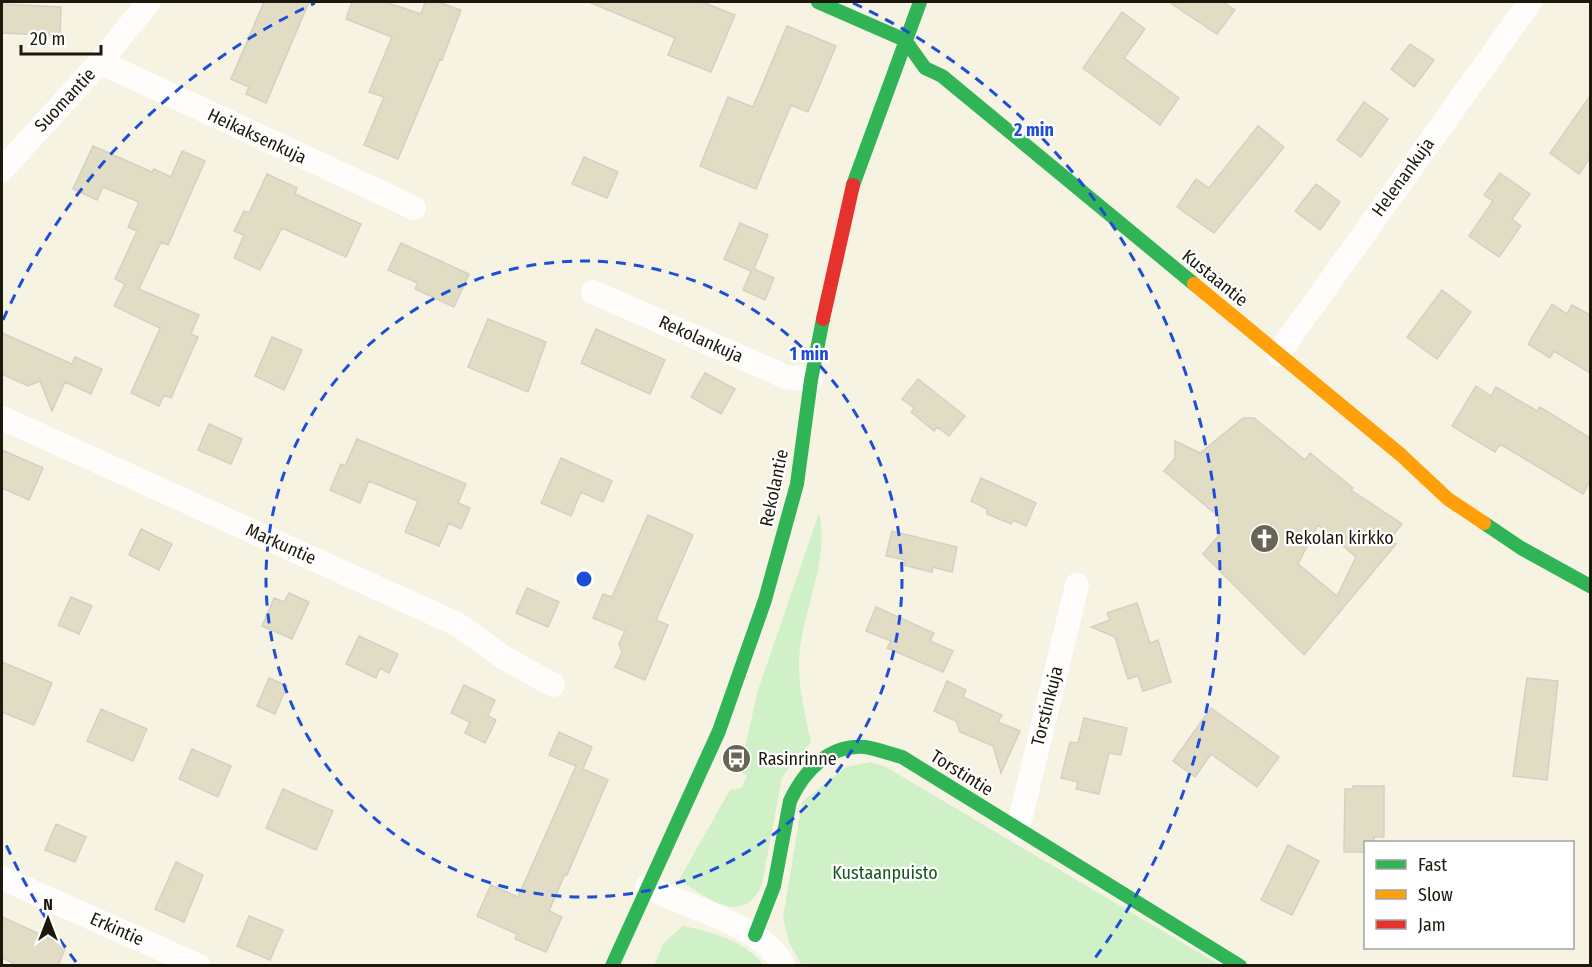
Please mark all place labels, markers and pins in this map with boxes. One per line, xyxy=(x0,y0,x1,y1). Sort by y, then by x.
church icon: Rekolan kirkko xyxy=(1248,522,1280,554)
place label: Rekolan kirkko xyxy=(1285,527,1394,549)
centre of rings xyxy=(574,569,594,589)
bus stop icon: Rasinrinne xyxy=(721,743,753,775)
place label: Rasinrinne xyxy=(758,748,837,770)

